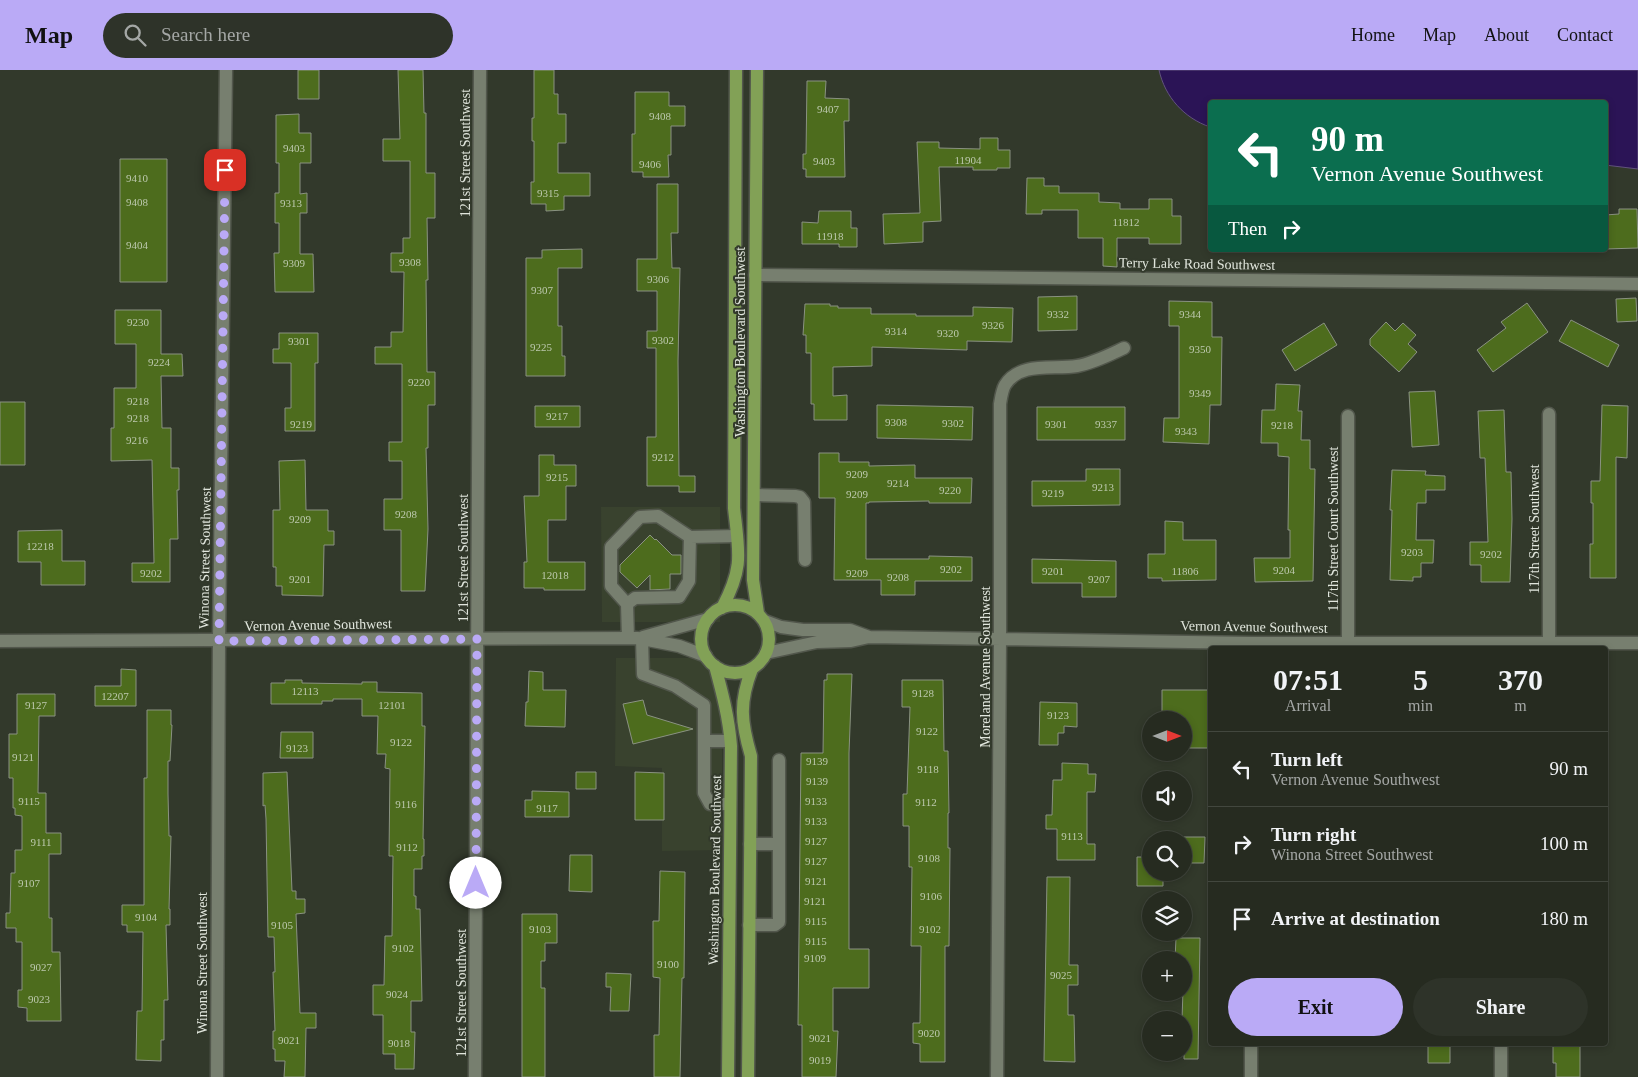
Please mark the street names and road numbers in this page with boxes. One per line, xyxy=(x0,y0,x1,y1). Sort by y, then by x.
street label: 121st Street Southwest xyxy=(458,89,473,217)
street label: Washington Boulevard Southwest xyxy=(733,247,748,437)
street label: Terry Lake Road Southwest xyxy=(1119,255,1275,273)
street label: 117th Street Court Southwest xyxy=(1326,447,1341,611)
street label: 117th Street Southwest xyxy=(1527,464,1542,594)
street label: Winona Street Southwest xyxy=(196,487,214,629)
street label: 121st Street Southwest xyxy=(456,494,471,622)
street label: Moreland Avenue Southwest xyxy=(978,586,993,748)
street label: Vernon Avenue Southwest xyxy=(244,616,392,634)
street label: Vernon Avenue Southwest xyxy=(1180,618,1328,636)
street label: Washington Boulevard Southwest xyxy=(706,775,724,965)
street label: Winona Street Southwest xyxy=(195,892,210,1034)
street label: 121st Street Southwest xyxy=(454,929,469,1057)

